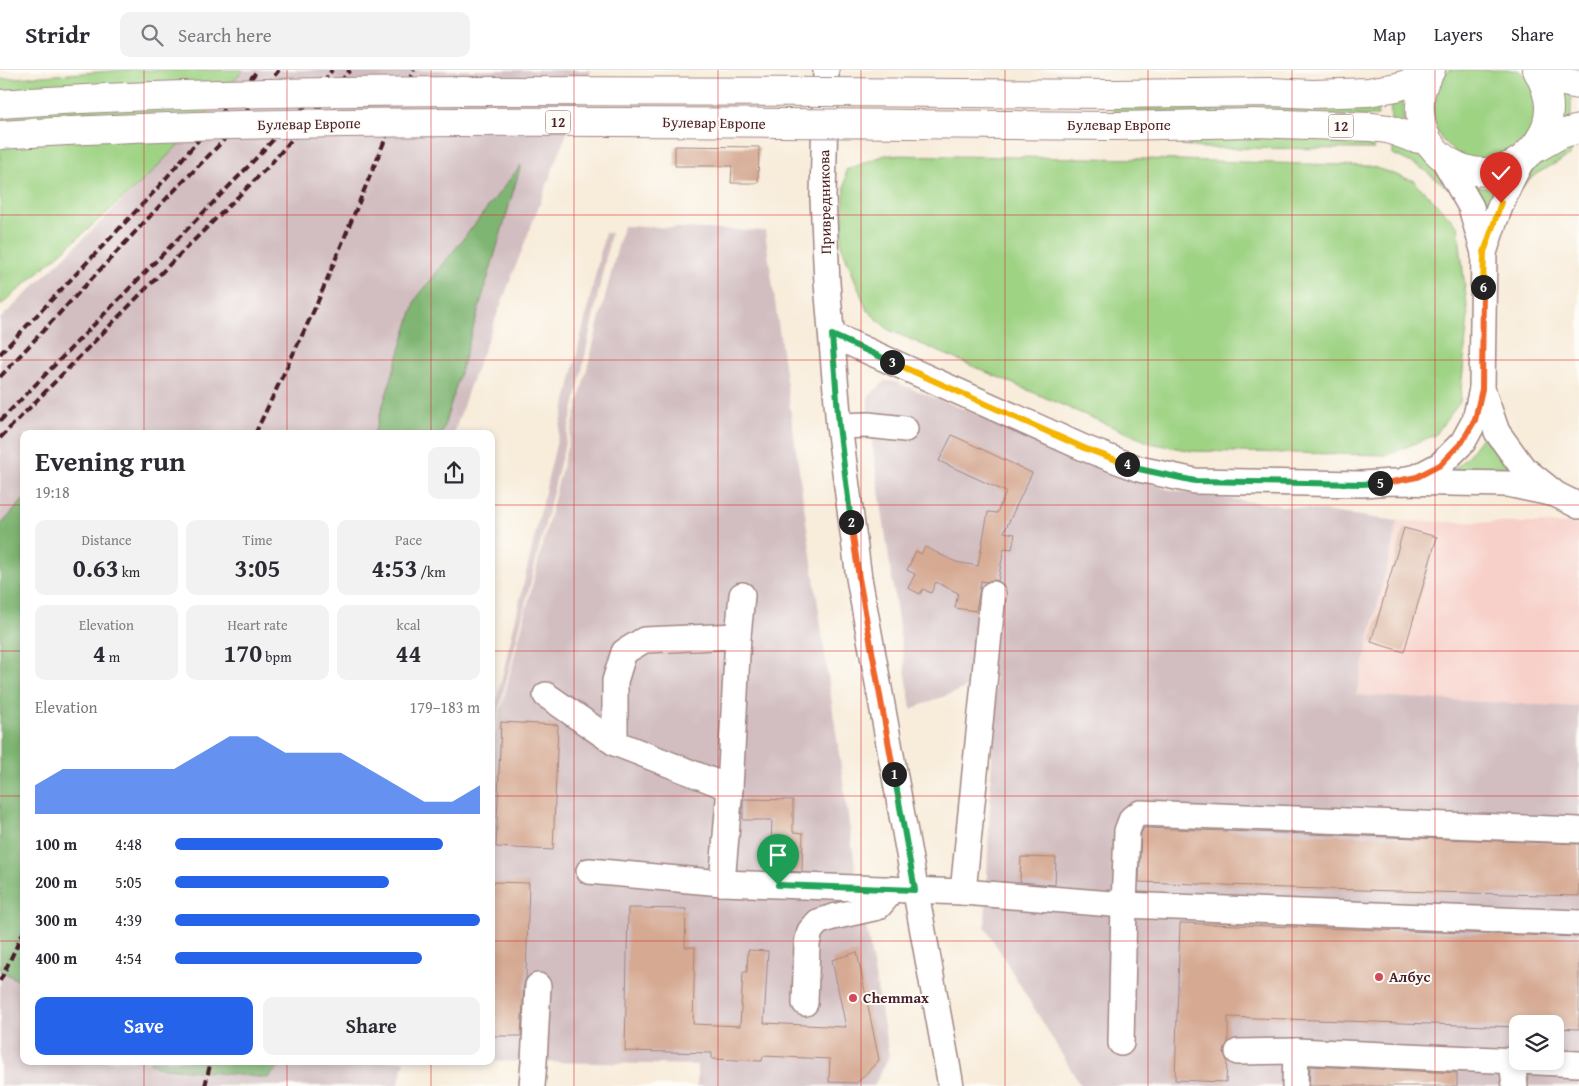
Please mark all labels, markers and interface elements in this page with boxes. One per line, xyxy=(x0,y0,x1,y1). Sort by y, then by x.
search box xyxy=(120,12,470,57)
text: Stridr xyxy=(25,17,90,52)
icon: search xyxy=(138,21,166,49)
text: Search here xyxy=(178,21,272,49)
text: Map xyxy=(1373,21,1406,48)
text: Layers xyxy=(1434,21,1483,48)
text: Share xyxy=(1511,21,1554,48)
road number: 12 xyxy=(546,111,570,134)
street label: Булевар Европе xyxy=(662,111,766,134)
street label: Булевар Европе xyxy=(257,112,361,135)
street label: Булевар Европе xyxy=(1067,114,1171,135)
road number: 12 xyxy=(1328,114,1354,138)
street label: Привредникова xyxy=(813,149,836,255)
pin xyxy=(1480,152,1522,203)
icon: check xyxy=(1487,159,1515,187)
pin: 6 xyxy=(1470,274,1496,300)
text: 6 xyxy=(1480,277,1487,297)
pin: 3 xyxy=(880,350,904,374)
text: 3 xyxy=(889,352,896,372)
text: Evening run xyxy=(35,440,186,481)
button: share xyxy=(428,447,480,499)
pin: 4 xyxy=(1114,452,1140,476)
text: 4 xyxy=(1124,454,1131,474)
pin: 5 xyxy=(1368,470,1392,496)
text: 5 xyxy=(1377,473,1384,493)
text: 19:18 xyxy=(35,480,70,504)
pin: 2 xyxy=(838,510,864,534)
text: 2 xyxy=(848,512,855,532)
text: Distance xyxy=(81,530,132,550)
text: Time xyxy=(243,530,272,550)
text: Pace xyxy=(395,530,422,550)
text: 0.63 xyxy=(73,550,119,586)
text: 3:05 xyxy=(235,550,280,586)
text: 4:53 xyxy=(371,550,417,586)
text: km xyxy=(119,562,140,582)
text: /km xyxy=(417,562,446,582)
text: Elevation xyxy=(79,615,134,635)
text: Heart rate xyxy=(227,615,288,635)
text: kcal xyxy=(397,615,420,635)
text: 4 xyxy=(93,635,106,671)
text: 170 xyxy=(223,635,262,671)
text: 44 xyxy=(396,635,421,671)
text: m xyxy=(106,647,120,667)
text: bpm xyxy=(262,647,292,667)
text: Elevation xyxy=(35,695,98,719)
text: 179–183 m xyxy=(410,695,480,719)
pin: 1 xyxy=(882,762,906,786)
text: 1 xyxy=(891,764,898,784)
text: 100 m xyxy=(35,832,77,856)
text: 4:48 xyxy=(115,832,142,856)
pin xyxy=(757,834,799,885)
icon: arrive xyxy=(764,841,792,869)
text: 200 m xyxy=(35,870,77,894)
text: 5:05 xyxy=(115,870,142,894)
text: 300 m xyxy=(35,908,77,932)
text: 4:39 xyxy=(115,908,142,932)
text: 400 m xyxy=(35,946,77,970)
text: 4:54 xyxy=(115,946,142,970)
place label: Албус xyxy=(1389,966,1430,987)
marker: Албус xyxy=(1373,971,1385,983)
place label: Chemmax xyxy=(863,987,929,1008)
marker: Chemmax xyxy=(847,992,859,1004)
button: Save xyxy=(35,997,253,1055)
button: Share xyxy=(263,997,480,1055)
map controls xyxy=(1509,1015,1564,1070)
button: layers xyxy=(1509,1015,1564,1070)

